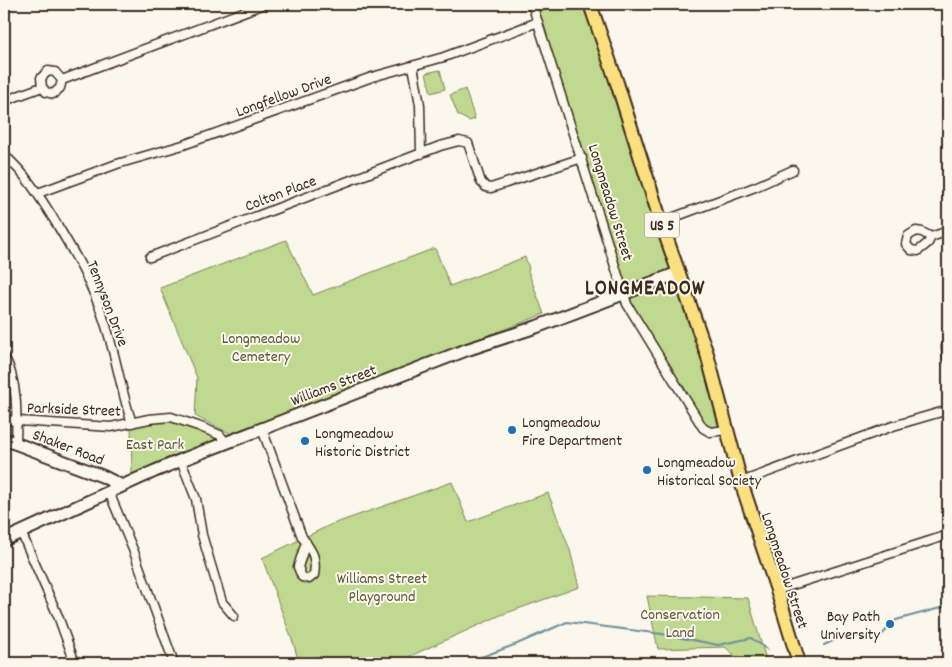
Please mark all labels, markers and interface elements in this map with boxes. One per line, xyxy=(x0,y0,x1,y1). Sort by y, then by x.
street label: Longfellow Drive xyxy=(233,68,335,124)
street label: Longmeadow Street xyxy=(581,141,638,264)
street label: Colton Place xyxy=(242,170,320,219)
road number: US 5 xyxy=(644,212,680,238)
street label: Tennyson Drive xyxy=(80,258,134,350)
district label: LONGMEADOW xyxy=(585,275,705,305)
park label: Longmeadow Cemetery xyxy=(222,328,300,369)
street label: Williams Street xyxy=(288,359,380,413)
street label: Parkside Street xyxy=(27,397,121,424)
place label: Longmeadow Fire Department xyxy=(522,412,622,453)
place label: Longmeadow Historic District xyxy=(315,423,410,464)
street label: Shaker Road xyxy=(29,424,107,473)
marker: Longmeadow Fire Department xyxy=(506,424,518,436)
park label: East Park xyxy=(126,434,184,457)
marker: Longmeadow Historic District xyxy=(299,435,311,447)
place label: Longmeadow Historical Society xyxy=(657,452,762,493)
marker: Longmeadow Historical Society xyxy=(641,464,653,476)
street label: Longmeadow Street xyxy=(754,510,813,632)
park label: Williams Street Playground xyxy=(337,568,427,609)
park label: Conservation Land xyxy=(640,604,720,645)
place label: Bay Path University xyxy=(820,606,881,647)
marker: Bay Path University xyxy=(884,618,896,630)

